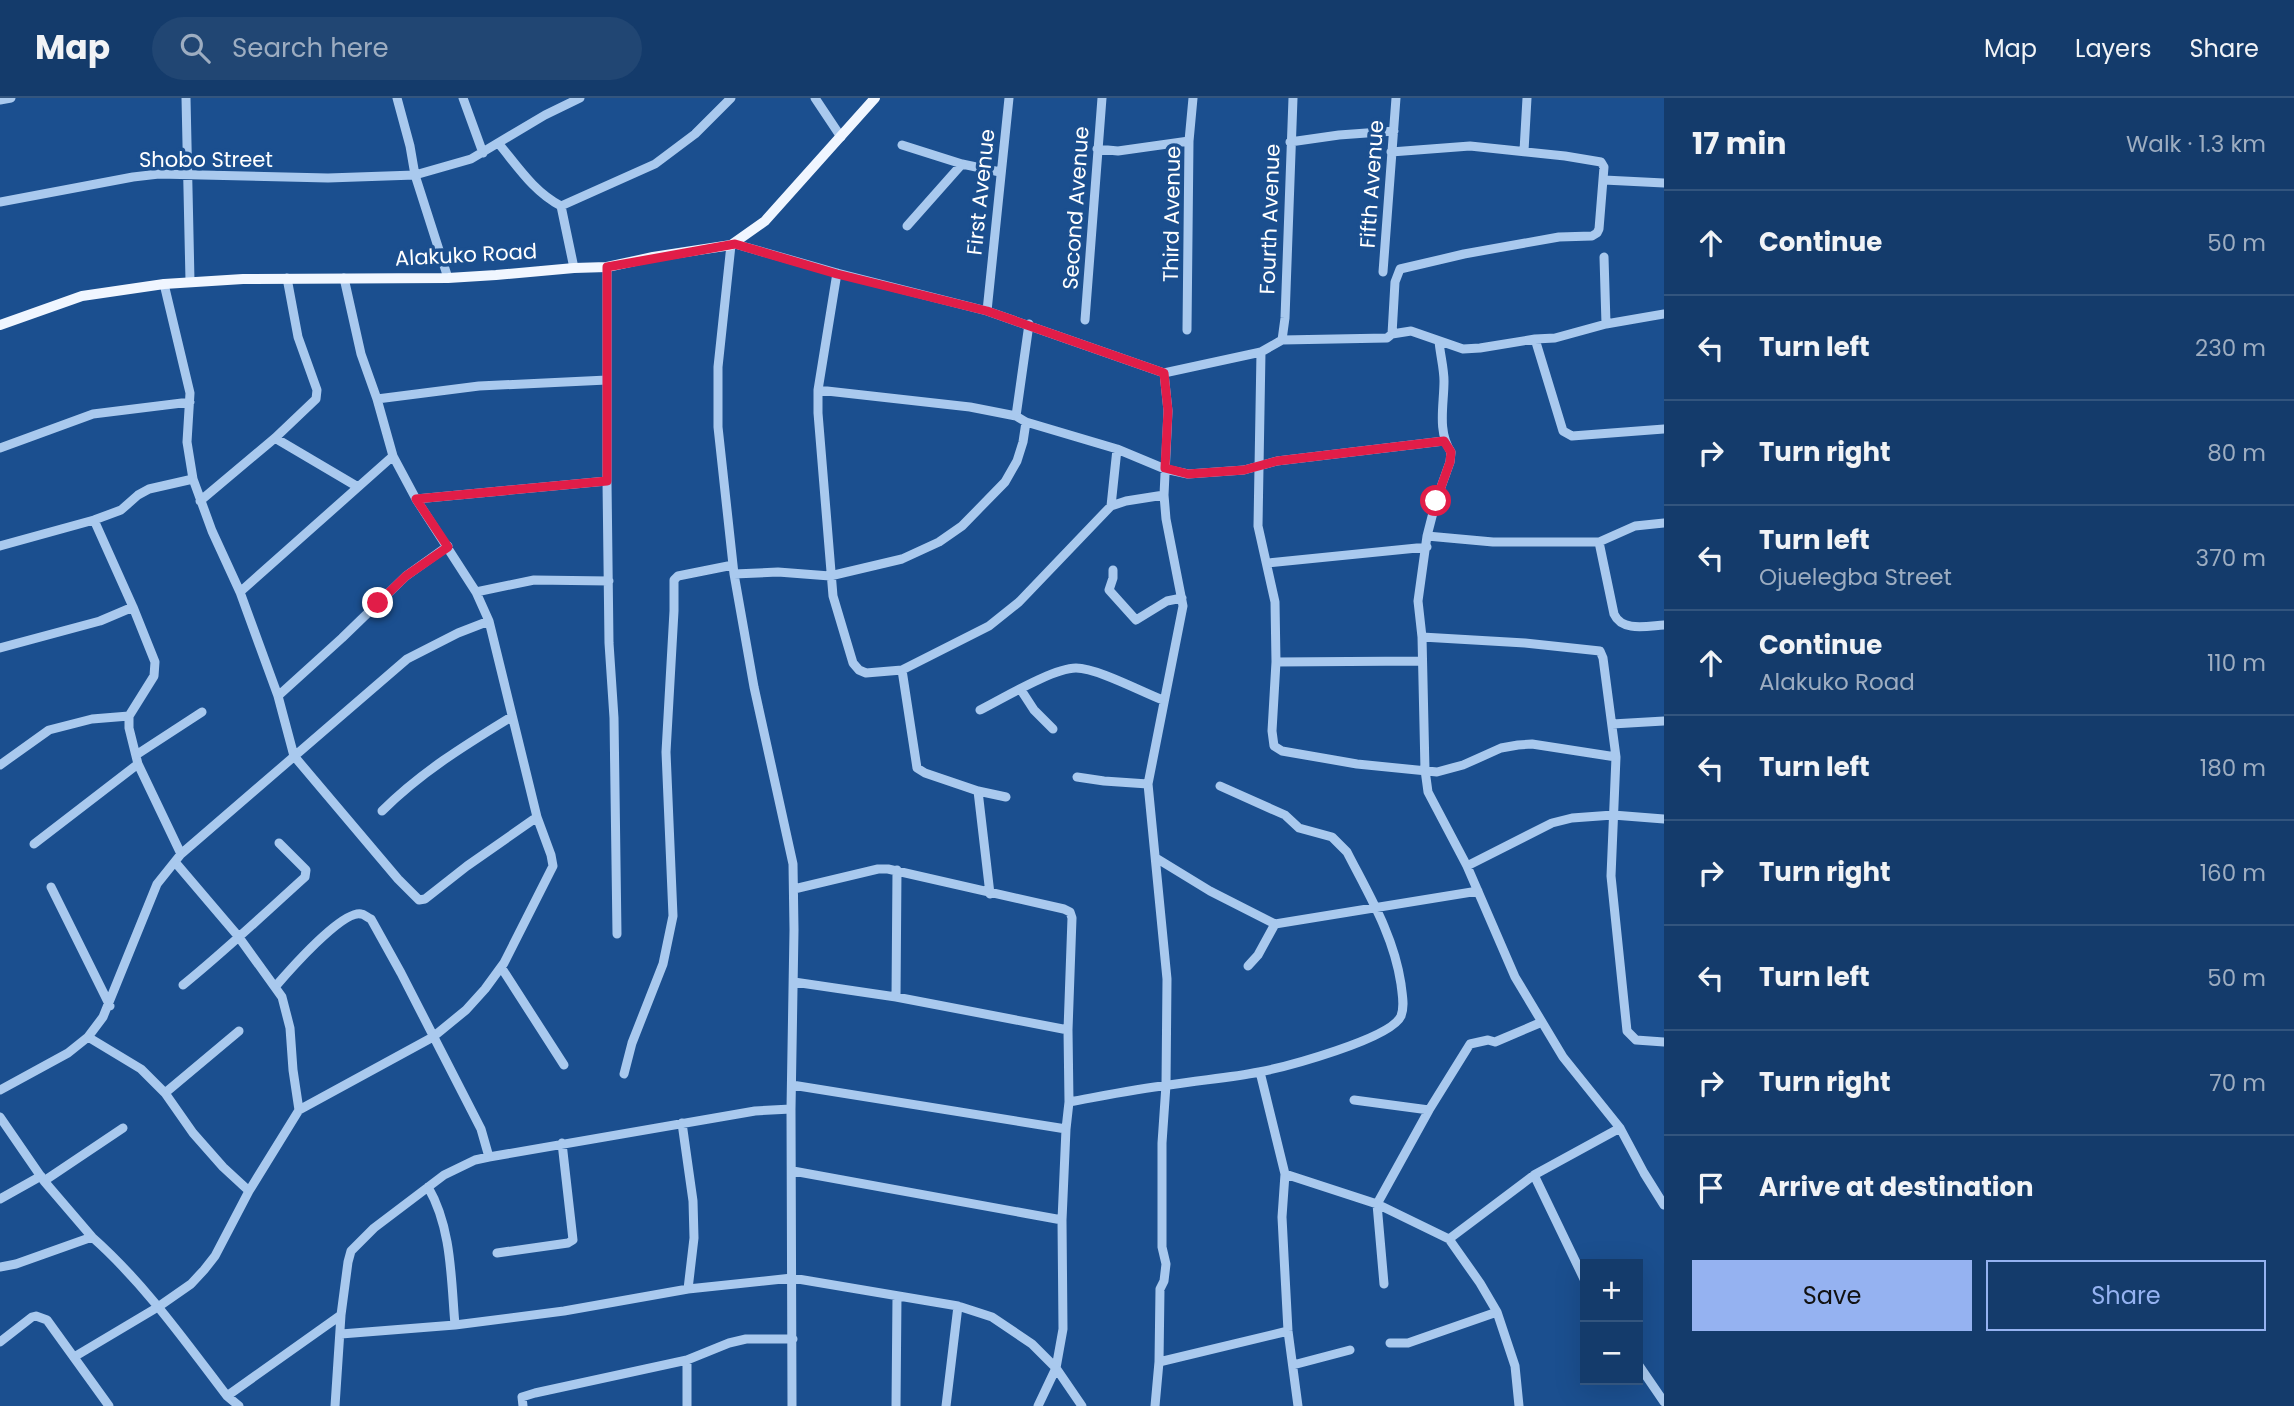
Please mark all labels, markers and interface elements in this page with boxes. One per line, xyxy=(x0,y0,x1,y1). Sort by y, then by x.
search box xyxy=(152,17,642,80)
text: Map xyxy=(35,24,110,71)
icon: search xyxy=(176,29,214,67)
text: Search here xyxy=(232,30,389,66)
text: Map xyxy=(1984,32,2037,65)
text: Layers xyxy=(2075,32,2151,65)
text: Share xyxy=(2189,32,2259,65)
street label: Fifth Avenue xyxy=(1353,119,1390,249)
text: 17 min xyxy=(1692,122,1787,165)
street label: Second Avenue xyxy=(1055,125,1096,291)
street label: First Avenue xyxy=(959,127,1002,256)
text: Walk · 1.3 km xyxy=(2126,128,2266,160)
street label: Fourth Avenue xyxy=(1252,143,1287,295)
street label: Shobo Street xyxy=(139,145,273,174)
street label: Third Avenue xyxy=(1156,146,1187,282)
icon: ahead xyxy=(1692,224,1730,262)
text: Continue xyxy=(1759,224,1882,260)
text: 50 m xyxy=(2207,227,2266,259)
street label: Alakuko Road xyxy=(394,236,538,273)
icon: left xyxy=(1692,329,1730,367)
text: Turn left xyxy=(1759,329,1870,365)
text: 230 m xyxy=(2195,332,2266,364)
icon: right xyxy=(1692,434,1730,472)
text: Turn right xyxy=(1759,434,1891,470)
text: 80 m xyxy=(2207,437,2266,469)
route start xyxy=(1420,485,1451,516)
text: Turn left xyxy=(1759,522,1870,558)
icon: left xyxy=(1692,539,1730,577)
text: 370 m xyxy=(2196,542,2266,574)
text: Ojuelegba Street xyxy=(1759,561,1952,593)
route end xyxy=(362,587,393,618)
text: Continue xyxy=(1759,627,1882,663)
icon: ahead xyxy=(1692,644,1730,682)
text: 110 m xyxy=(2207,647,2266,679)
text: Alakuko Road xyxy=(1759,666,1915,698)
icon: left xyxy=(1692,749,1730,787)
text: Turn left xyxy=(1759,749,1870,785)
text: 180 m xyxy=(2200,752,2266,784)
icon: right xyxy=(1692,854,1730,892)
text: Turn right xyxy=(1759,854,1891,890)
text: 160 m xyxy=(2200,857,2266,889)
icon: left xyxy=(1692,959,1730,997)
text: Turn left xyxy=(1759,959,1870,995)
text: 50 m xyxy=(2207,962,2266,994)
icon: right xyxy=(1692,1064,1730,1102)
text: Turn right xyxy=(1759,1064,1891,1100)
text: 70 m xyxy=(2209,1067,2266,1099)
icon: arrive xyxy=(1692,1169,1730,1207)
text: Arrive at destination xyxy=(1759,1169,2034,1205)
map controls xyxy=(1580,1259,1643,1385)
button: + xyxy=(1580,1259,1643,1322)
button: Save xyxy=(1692,1260,1972,1331)
button: Share xyxy=(1986,1260,2266,1331)
button: − xyxy=(1580,1322,1643,1385)

